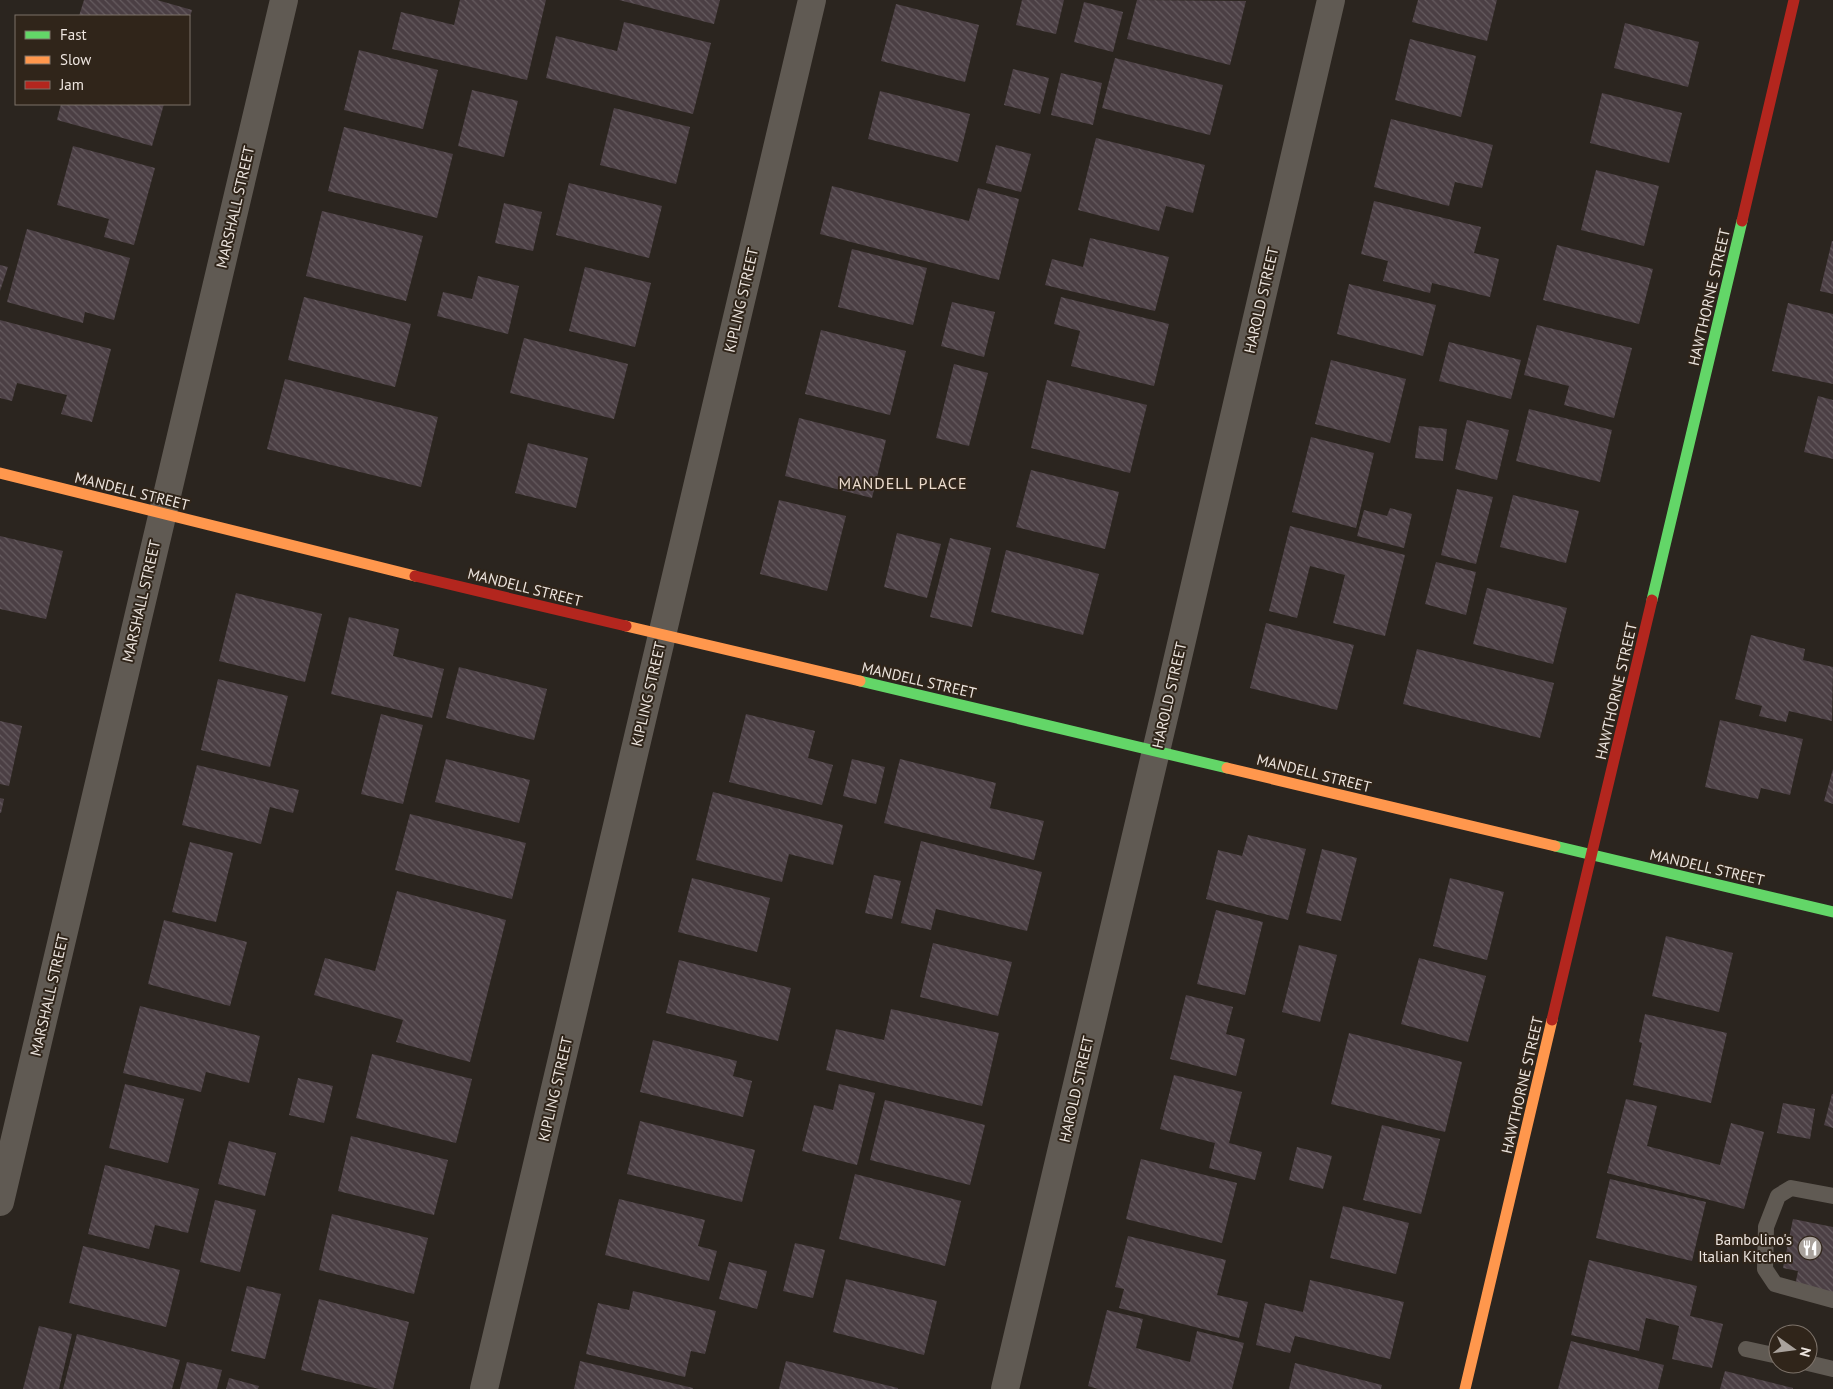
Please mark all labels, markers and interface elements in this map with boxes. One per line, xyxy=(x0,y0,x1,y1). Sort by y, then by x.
legend xyxy=(15,15,190,105)
text: Fast xyxy=(60,25,87,44)
text: Slow xyxy=(60,50,91,69)
text: Jam xyxy=(59,75,84,94)
street label: MARSHALL STREET xyxy=(212,143,258,270)
street label: HAWTHORNE STREET xyxy=(1684,226,1734,367)
street label: HAROLD STREET xyxy=(1240,244,1283,355)
street label: KIPLING STREET xyxy=(720,245,762,354)
street label: MANDELL STREET xyxy=(73,468,192,515)
district label: MANDELL PLACE xyxy=(839,473,967,493)
street label: MARSHALL STREET xyxy=(118,537,164,664)
street label: MANDELL STREET xyxy=(466,564,585,611)
street label: HAWTHORNE STREET xyxy=(1591,620,1641,761)
street label: KIPLING STREET xyxy=(627,639,669,748)
street label: HAROLD STREET xyxy=(1148,639,1191,750)
street label: MANDELL STREET xyxy=(860,658,979,703)
street label: MANDELL STREET xyxy=(1255,750,1374,797)
street label: MANDELL STREET xyxy=(1648,845,1767,890)
street label: MARSHALL STREET xyxy=(26,931,72,1058)
street label: HAWTHORNE STREET xyxy=(1497,1014,1547,1155)
street label: HAROLD STREET xyxy=(1055,1033,1098,1144)
street label: KIPLING STREET xyxy=(534,1034,576,1143)
place label: Bambolino's Italian Kitchen xyxy=(1698,1230,1792,1266)
restaurant icon: Bambolino's Italian Kitchen xyxy=(1797,1235,1823,1261)
north arrow xyxy=(1768,1324,1818,1374)
text: N xyxy=(1796,1346,1815,1359)

